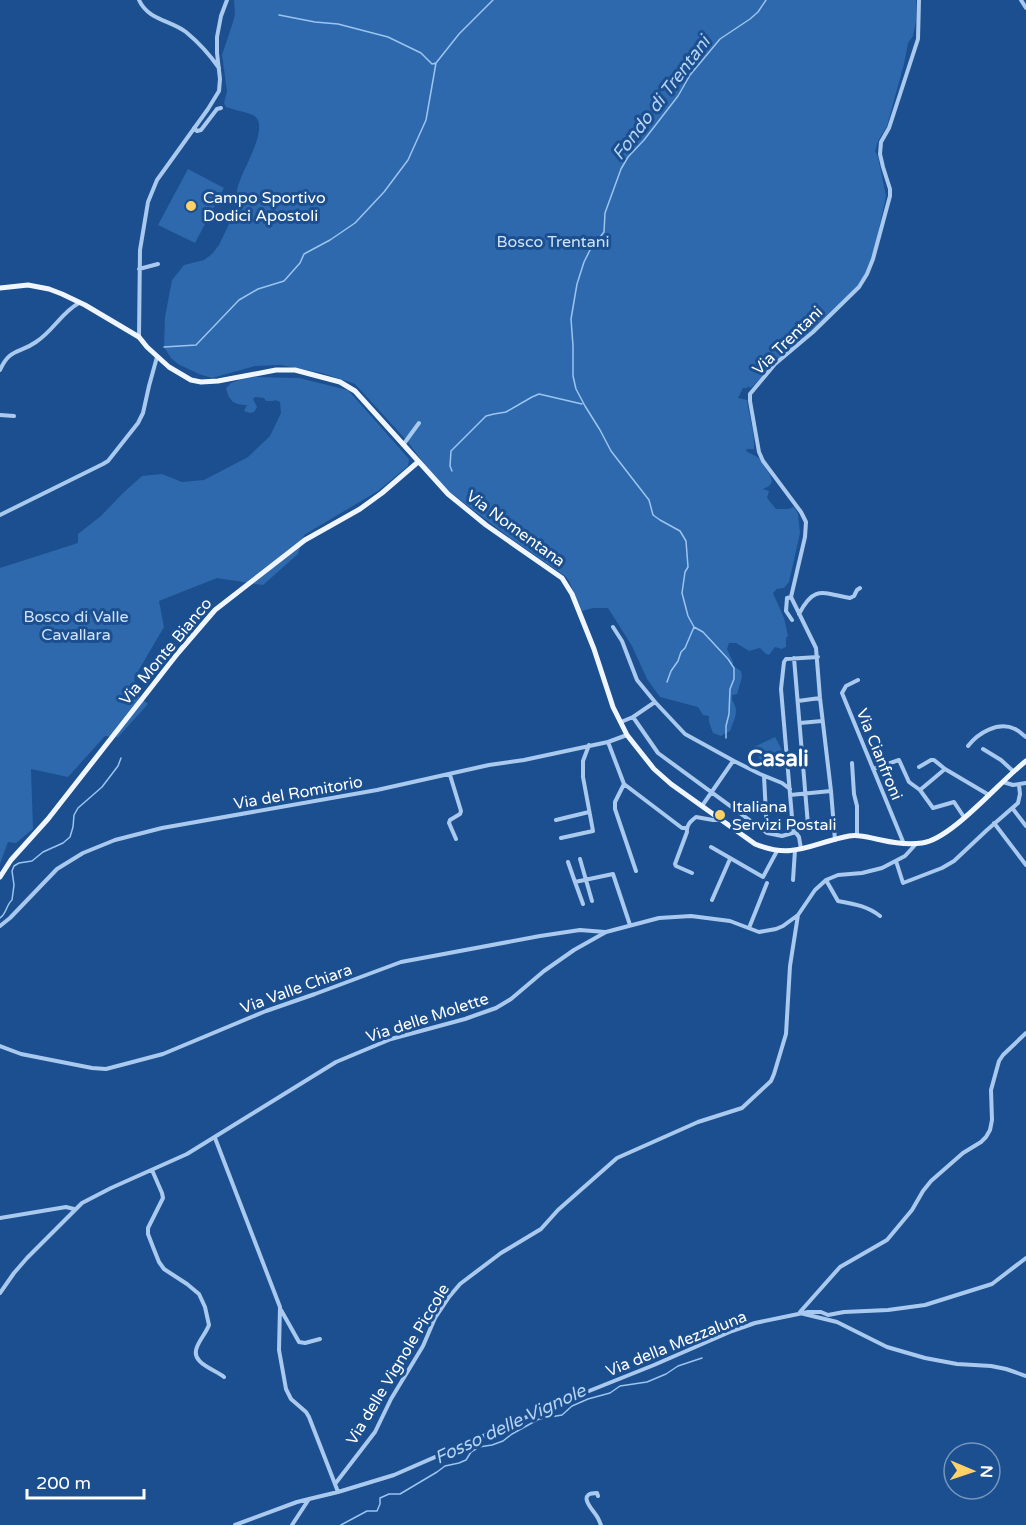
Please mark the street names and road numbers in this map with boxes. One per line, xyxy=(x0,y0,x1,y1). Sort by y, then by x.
street label: Via Trentani xyxy=(748,302,827,379)
street label: Via Nomentana xyxy=(462,486,569,571)
street label: Via Monte Bianco xyxy=(115,594,216,709)
street label: Via Cianfroni xyxy=(852,706,907,803)
street label: Via del Romitorio xyxy=(232,772,364,814)
street label: Via Valle Chiara xyxy=(238,959,355,1018)
street label: Via delle Molette xyxy=(364,989,491,1047)
street label: Via delle Vignole Piccole xyxy=(342,1280,454,1449)
street label: Via della Mezzaluna xyxy=(603,1307,750,1381)

